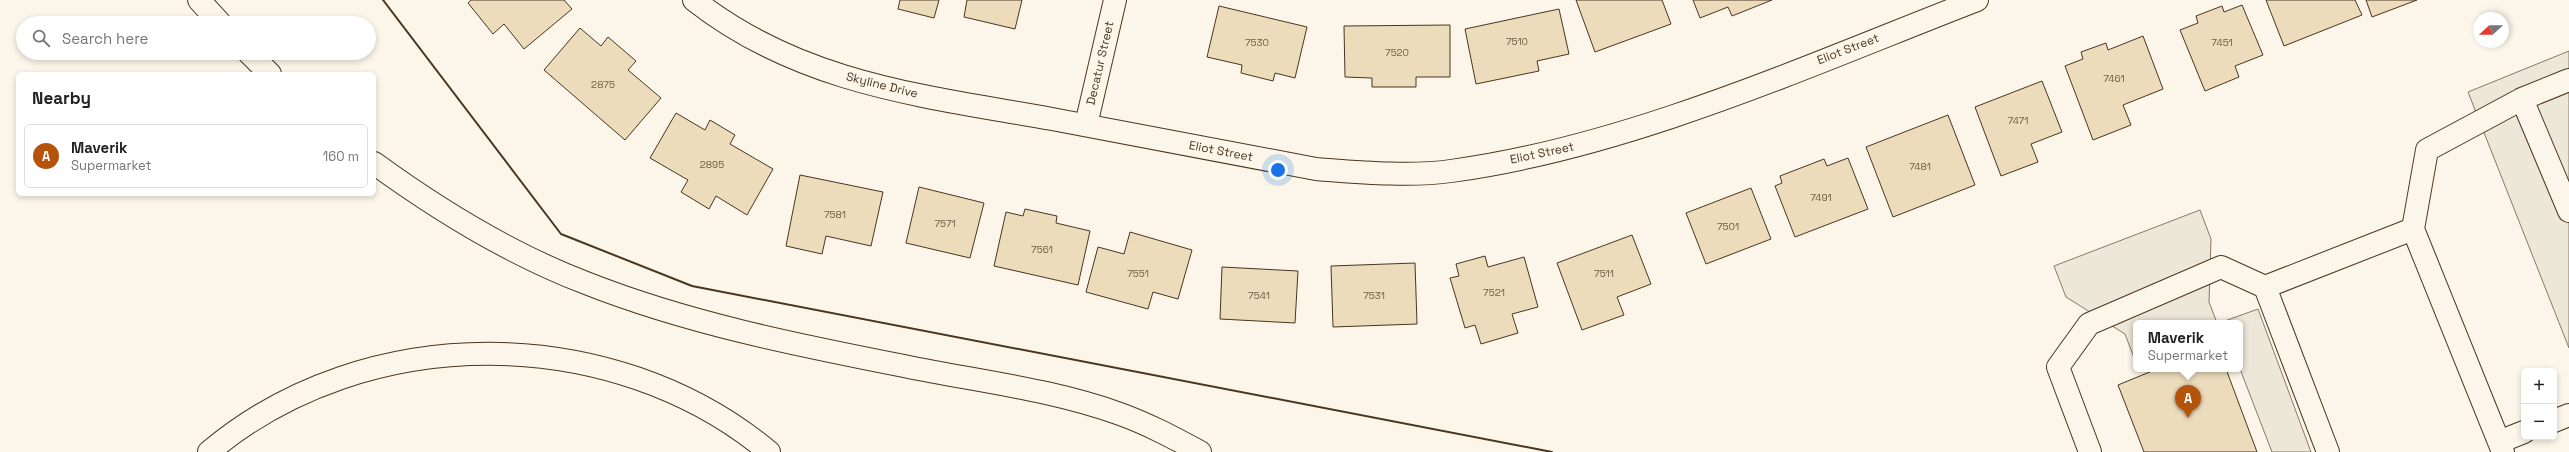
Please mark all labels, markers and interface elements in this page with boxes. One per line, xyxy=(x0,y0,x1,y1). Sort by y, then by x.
north arrow xyxy=(2473,12,2509,48)
search box xyxy=(16,16,376,60)
street label: Decatur Street xyxy=(1083,19,1117,107)
icon: search xyxy=(30,27,52,49)
text: Search here xyxy=(62,29,148,48)
street label: Eliot Street xyxy=(1815,30,1881,68)
house number: 7510 xyxy=(1506,35,1528,48)
house number: 7530 xyxy=(1245,36,1269,49)
house number: 7451 xyxy=(2211,36,2233,49)
house number: 7520 xyxy=(1385,46,1409,59)
street label: Skyline Drive xyxy=(844,68,920,102)
house number: 7461 xyxy=(2103,72,2125,85)
house number: 2875 xyxy=(591,78,615,91)
text: Nearby xyxy=(32,87,91,109)
house number: 7471 xyxy=(2008,114,2028,127)
street label: Eliot Street xyxy=(1188,137,1254,165)
text: Maverik xyxy=(71,138,128,157)
street label: Eliot Street xyxy=(1509,138,1575,168)
text: A xyxy=(42,148,50,165)
text: 160 m xyxy=(323,148,359,165)
text: Supermarket xyxy=(71,157,152,174)
house number: 2895 xyxy=(700,158,724,171)
your location xyxy=(1268,160,1288,180)
house number: 7481 xyxy=(1909,160,1931,173)
house number: 7491 xyxy=(1810,191,1832,204)
house number: 7581 xyxy=(824,208,846,221)
house number: 7571 xyxy=(934,217,956,230)
house number: 7501 xyxy=(1717,220,1739,233)
house number: 7561 xyxy=(1031,243,1053,256)
house number: 7551 xyxy=(1127,267,1149,280)
house number: 7511 xyxy=(1594,267,1614,280)
house number: 7521 xyxy=(1483,286,1505,299)
house number: 7541 xyxy=(1248,289,1270,302)
house number: 7531 xyxy=(1363,289,1385,302)
popup xyxy=(2133,320,2243,372)
text: Maverik xyxy=(2148,328,2204,347)
text: Supermarket xyxy=(2148,347,2228,364)
map controls xyxy=(2521,368,2557,440)
button: + xyxy=(2521,368,2557,404)
pin: A xyxy=(2175,385,2201,418)
button: − xyxy=(2521,404,2557,440)

